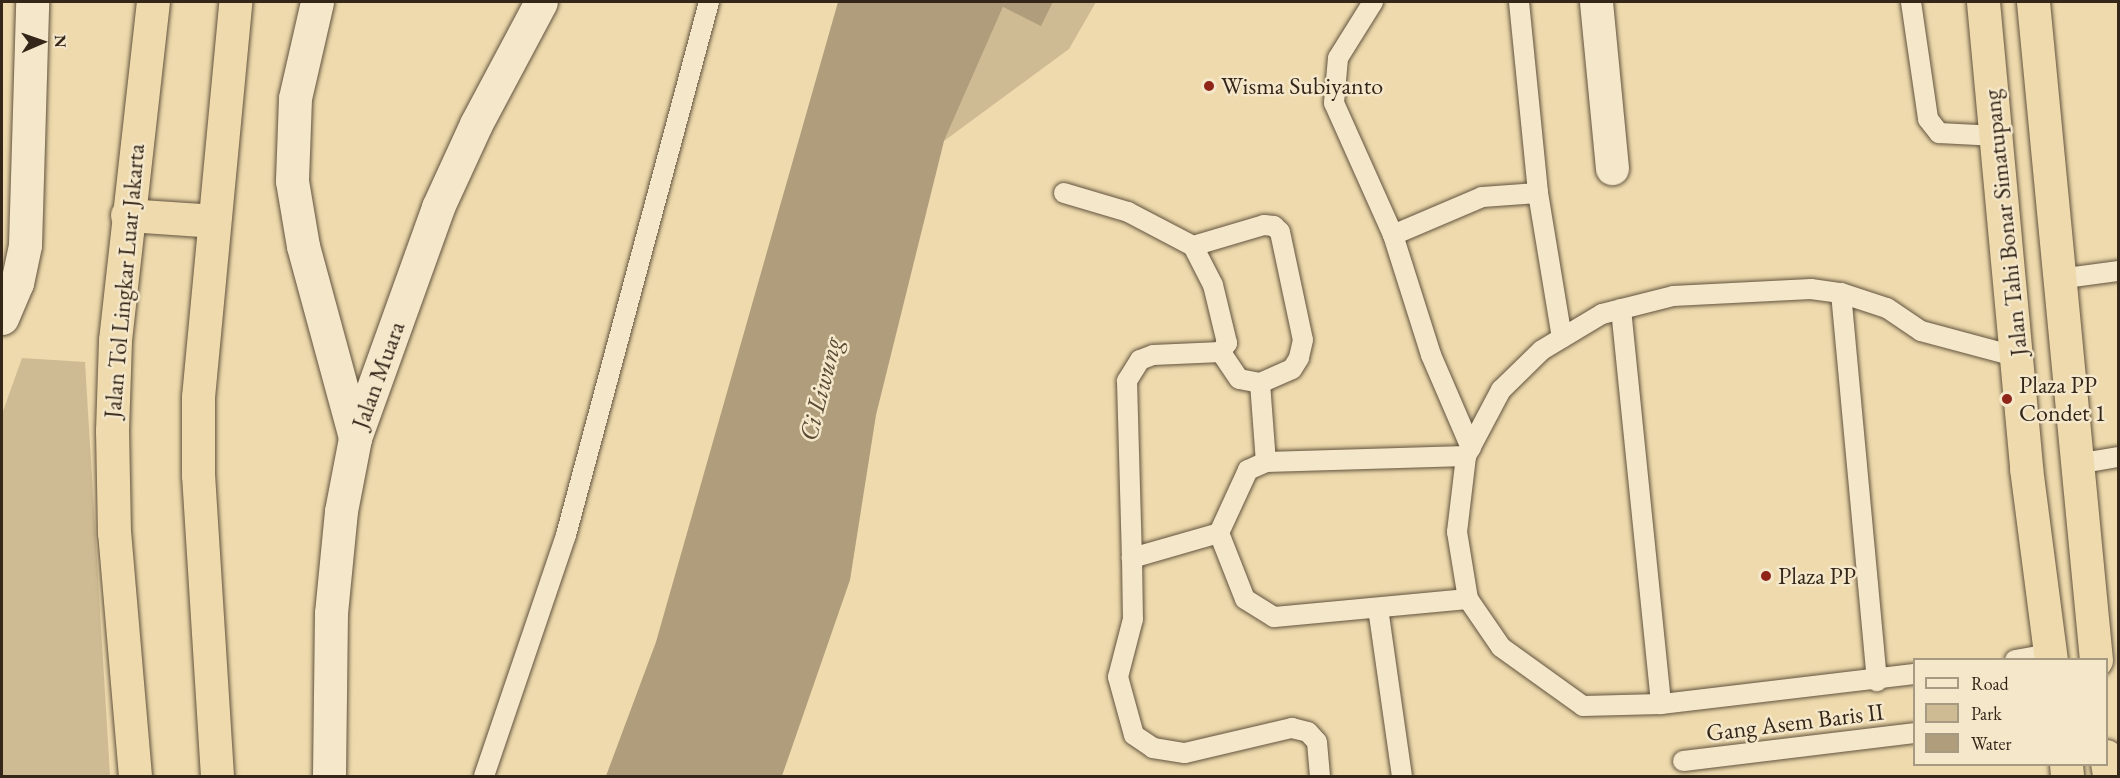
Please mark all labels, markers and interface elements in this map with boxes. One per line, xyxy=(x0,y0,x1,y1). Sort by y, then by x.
north arrow xyxy=(12,12,72,72)
text: N xyxy=(50,35,71,48)
place label: Wisma Subiyanto xyxy=(1221,72,1383,100)
marker: Wisma Subiyanto xyxy=(1202,79,1216,93)
street label: Jalan Tahi Bonar Simatupang xyxy=(1977,88,2033,358)
street label: Jalan Tol Lingkar Luar Jakarta xyxy=(98,142,150,420)
street label: Jalan Muara xyxy=(345,317,411,433)
water label: Ci Liwung xyxy=(793,334,849,444)
place label: Plaza PP Condet 1 xyxy=(2019,371,2106,427)
marker: Plaza PP Condet 1 xyxy=(2000,392,2014,406)
place label: Plaza PP xyxy=(1778,562,1856,590)
marker: Plaza PP xyxy=(1759,569,1773,583)
legend xyxy=(1913,658,2108,766)
text: Road xyxy=(1971,672,2009,695)
street label: Gang Asem Baris II xyxy=(1705,697,1885,747)
text: Park xyxy=(1971,702,2002,725)
text: Water xyxy=(1971,732,2012,755)

